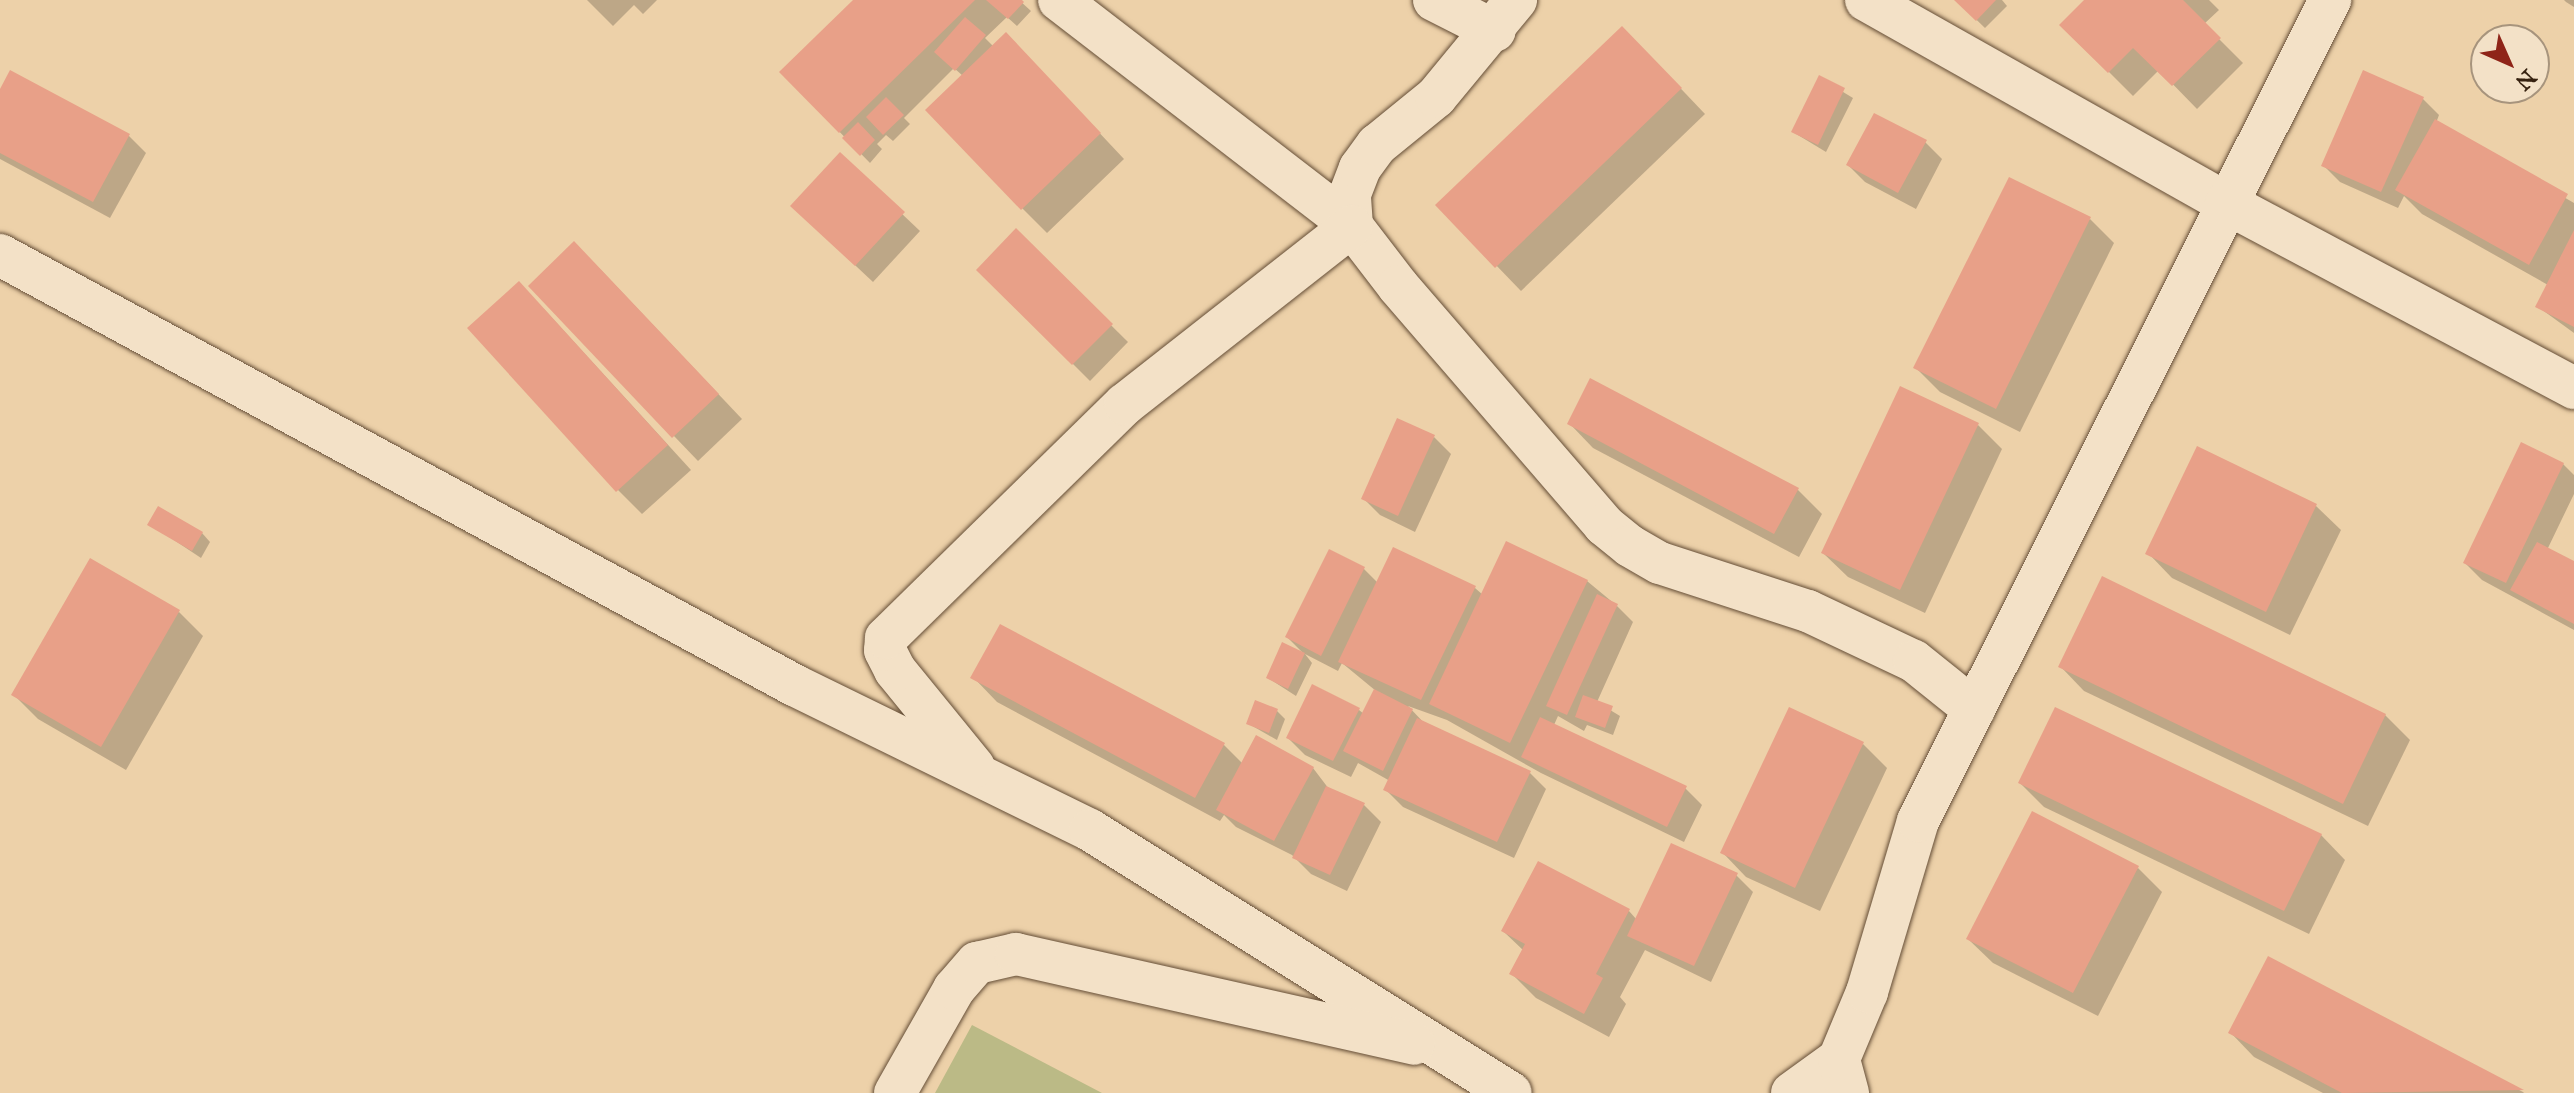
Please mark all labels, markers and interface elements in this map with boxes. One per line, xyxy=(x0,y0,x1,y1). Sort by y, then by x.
north arrow xyxy=(2470,24,2550,104)
text: N xyxy=(2510,64,2542,96)

